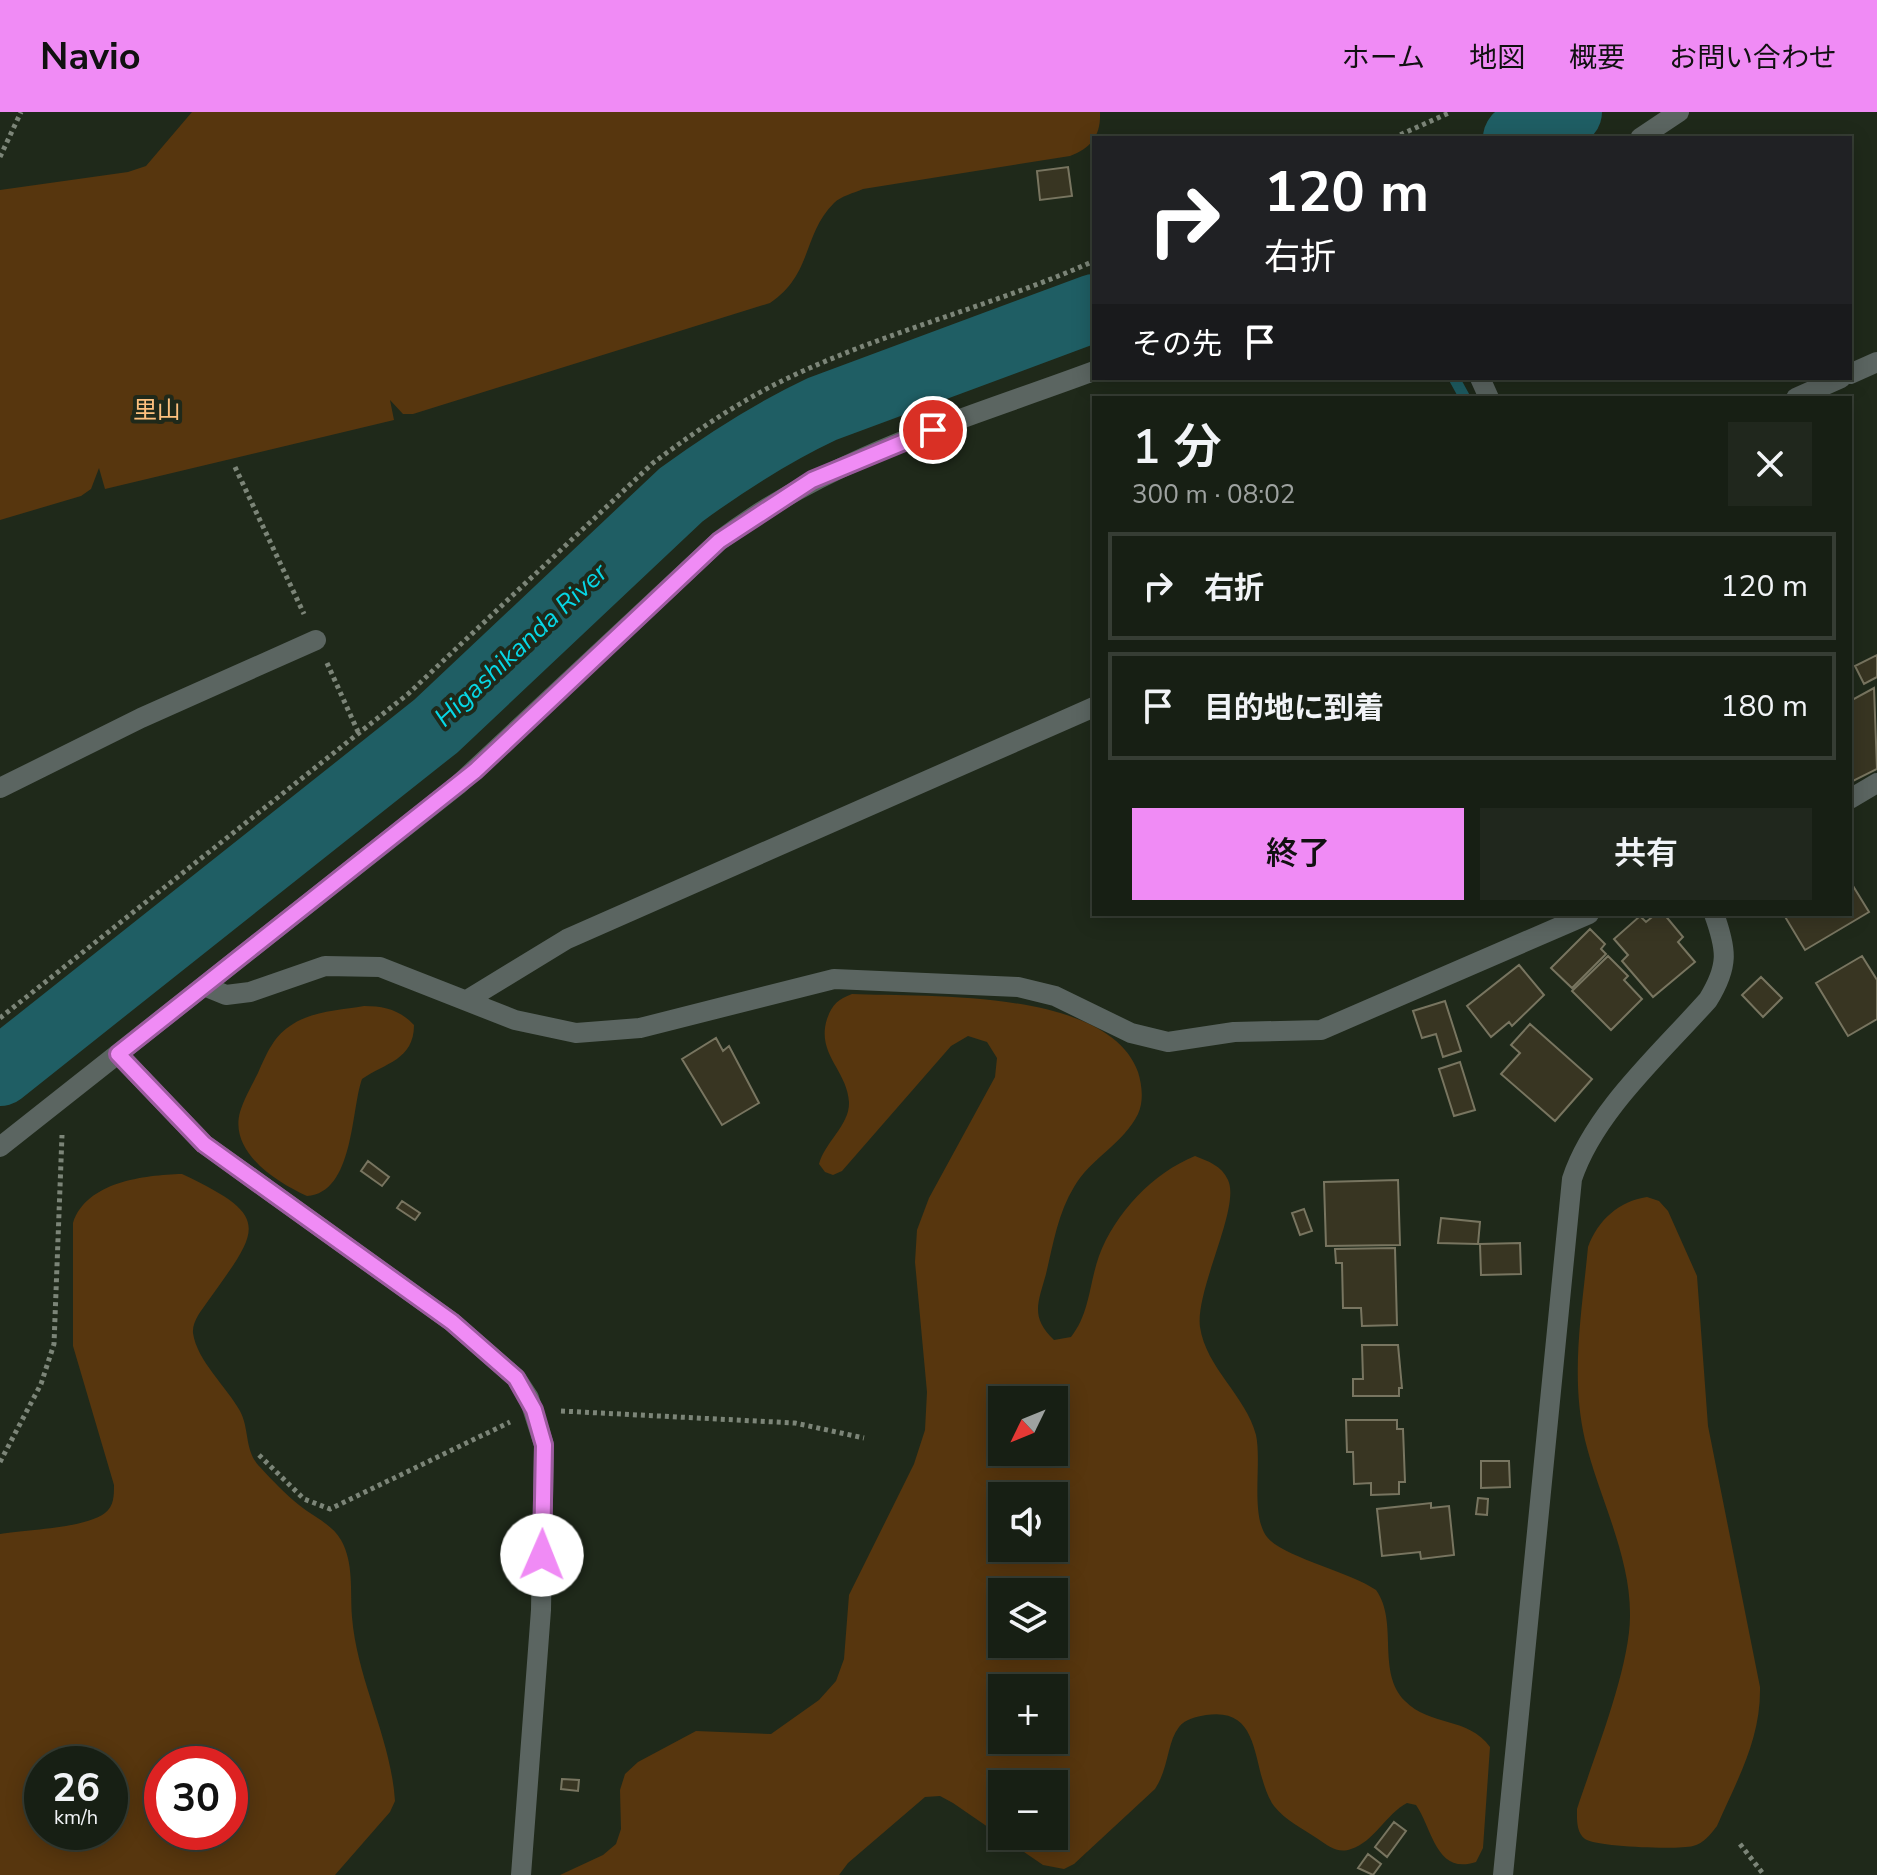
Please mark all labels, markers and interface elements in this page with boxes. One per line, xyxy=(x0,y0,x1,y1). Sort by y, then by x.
text: Navio xyxy=(40,31,141,82)
text: ホーム xyxy=(1342,39,1425,77)
text: 地図 xyxy=(1469,39,1525,77)
text: 概要 xyxy=(1569,39,1625,77)
text: お問い合わせ xyxy=(1669,39,1837,77)
text: 120 m xyxy=(1264,154,1429,231)
icon: right xyxy=(1132,168,1236,272)
text: 右折 xyxy=(1264,233,1336,282)
icon: arrive xyxy=(1238,320,1282,364)
text: その先 xyxy=(1132,324,1222,365)
park label: 里山 xyxy=(133,394,181,426)
pin xyxy=(899,396,967,464)
icon: arrive xyxy=(911,408,955,452)
text: 1 分 xyxy=(1132,414,1221,480)
button: close xyxy=(1728,422,1812,506)
text: 300 m · 08:02 xyxy=(1132,477,1295,512)
water label: Higashikanda River xyxy=(427,555,616,735)
icon: right xyxy=(1136,564,1180,608)
text: 120 m xyxy=(1721,566,1808,607)
text: 右折 xyxy=(1204,568,1264,609)
icon: arrive xyxy=(1136,684,1180,728)
text: 180 m xyxy=(1721,686,1808,727)
text: 目的地に到着 xyxy=(1204,688,1384,729)
button: 終了 xyxy=(1132,808,1464,900)
button: 共有 xyxy=(1480,808,1812,900)
north arrow xyxy=(988,1386,1068,1466)
map controls xyxy=(988,1386,1068,1850)
button: sound xyxy=(988,1482,1068,1562)
position arrow xyxy=(500,1513,584,1597)
button: layers xyxy=(988,1578,1068,1658)
button: + xyxy=(988,1674,1068,1754)
speed limit sign: 30 xyxy=(144,1746,248,1850)
text: 26 xyxy=(52,1761,100,1815)
button: − xyxy=(988,1770,1068,1850)
text: km/h xyxy=(54,1804,98,1831)

